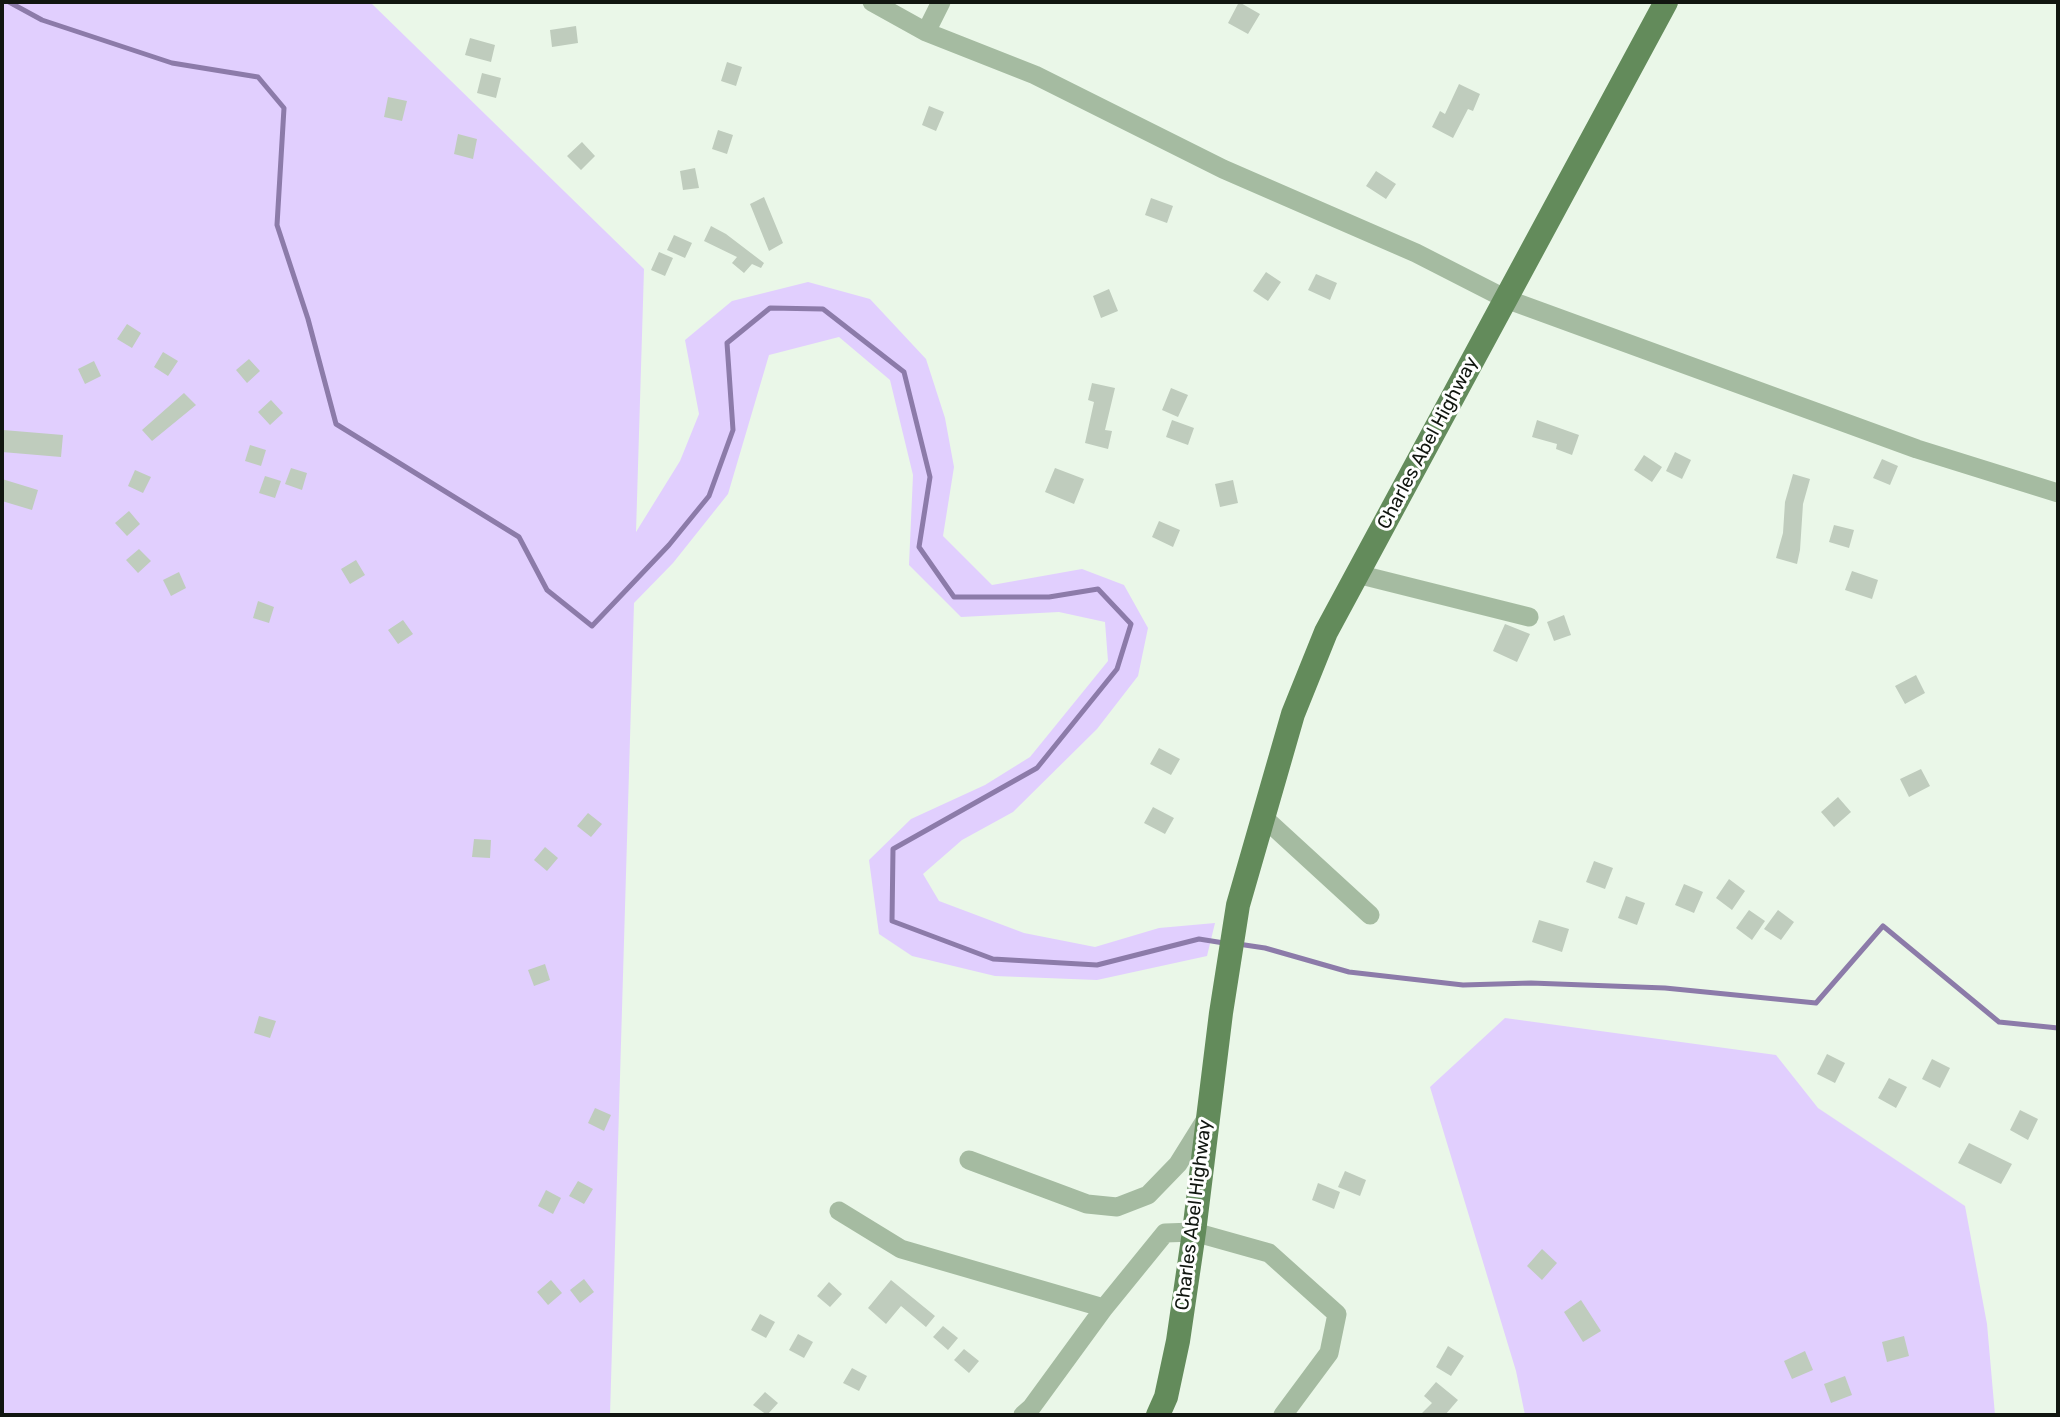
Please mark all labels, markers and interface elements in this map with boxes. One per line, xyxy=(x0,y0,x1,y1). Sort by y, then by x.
street label: Charles Abel Highway xyxy=(1373,353,1483,533)
street label: Charles Abel Highway xyxy=(1171,1118,1217,1312)

